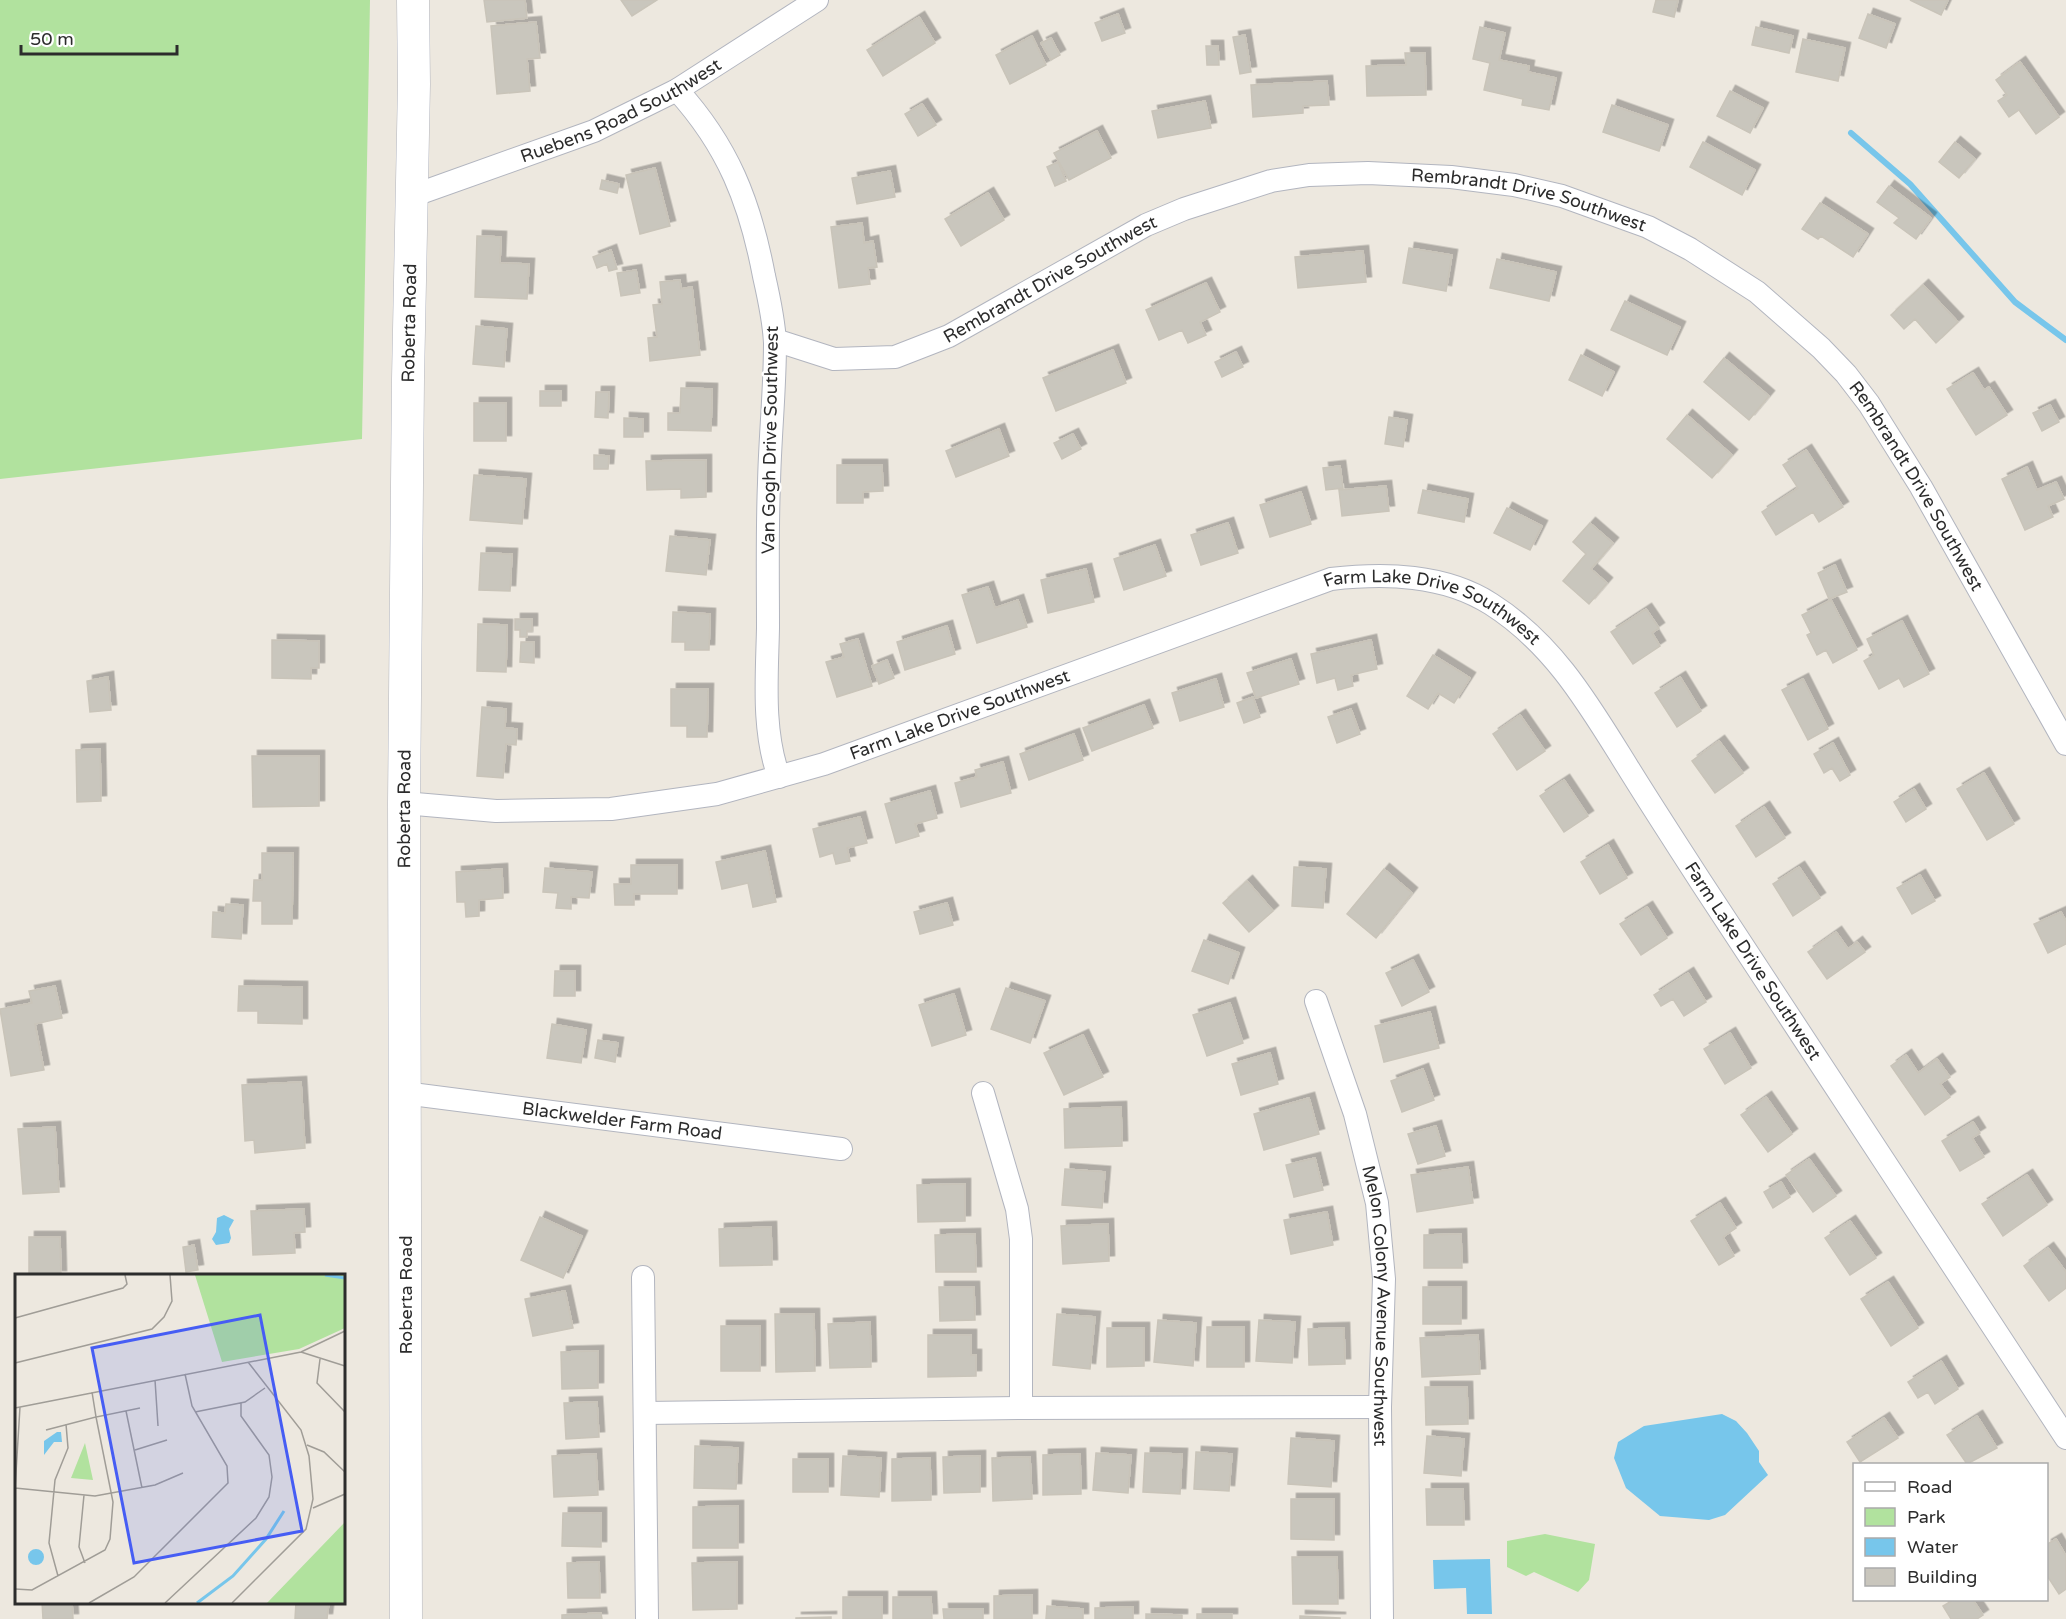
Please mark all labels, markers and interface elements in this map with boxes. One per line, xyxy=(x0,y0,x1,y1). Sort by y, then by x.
scale bar xyxy=(21,18,177,56)
text: 50 m xyxy=(30,28,74,50)
street label: Ruebens Road Southwest xyxy=(517,53,725,167)
street label: Rembrandt Drive Southwest xyxy=(1410,164,1649,236)
street label: Rembrandt Drive Southwest xyxy=(940,211,1160,348)
street label: Roberta Road xyxy=(397,263,421,383)
street label: Van Gogh Drive Southwest xyxy=(757,326,783,554)
street label: Rembrandt Drive Southwest xyxy=(1844,377,1988,595)
street label: Farm Lake Drive Southwest xyxy=(1320,565,1545,650)
street label: Farm Lake Drive Southwest xyxy=(847,664,1073,765)
street label: Roberta Road xyxy=(393,749,416,869)
street label: Farm Lake Drive Southwest xyxy=(1680,858,1826,1064)
street label: Blackwelder Farm Road xyxy=(521,1097,724,1145)
street label: Melon Colony Avenue Southwest xyxy=(1357,1163,1395,1447)
street label: Roberta Road xyxy=(395,1235,417,1355)
inset map xyxy=(15,1274,345,1604)
legend xyxy=(1853,1463,2048,1601)
text: Road xyxy=(1907,1476,1952,1498)
text: Park xyxy=(1907,1506,1946,1528)
text: Water xyxy=(1907,1536,1958,1558)
text: Building xyxy=(1907,1566,1977,1588)

